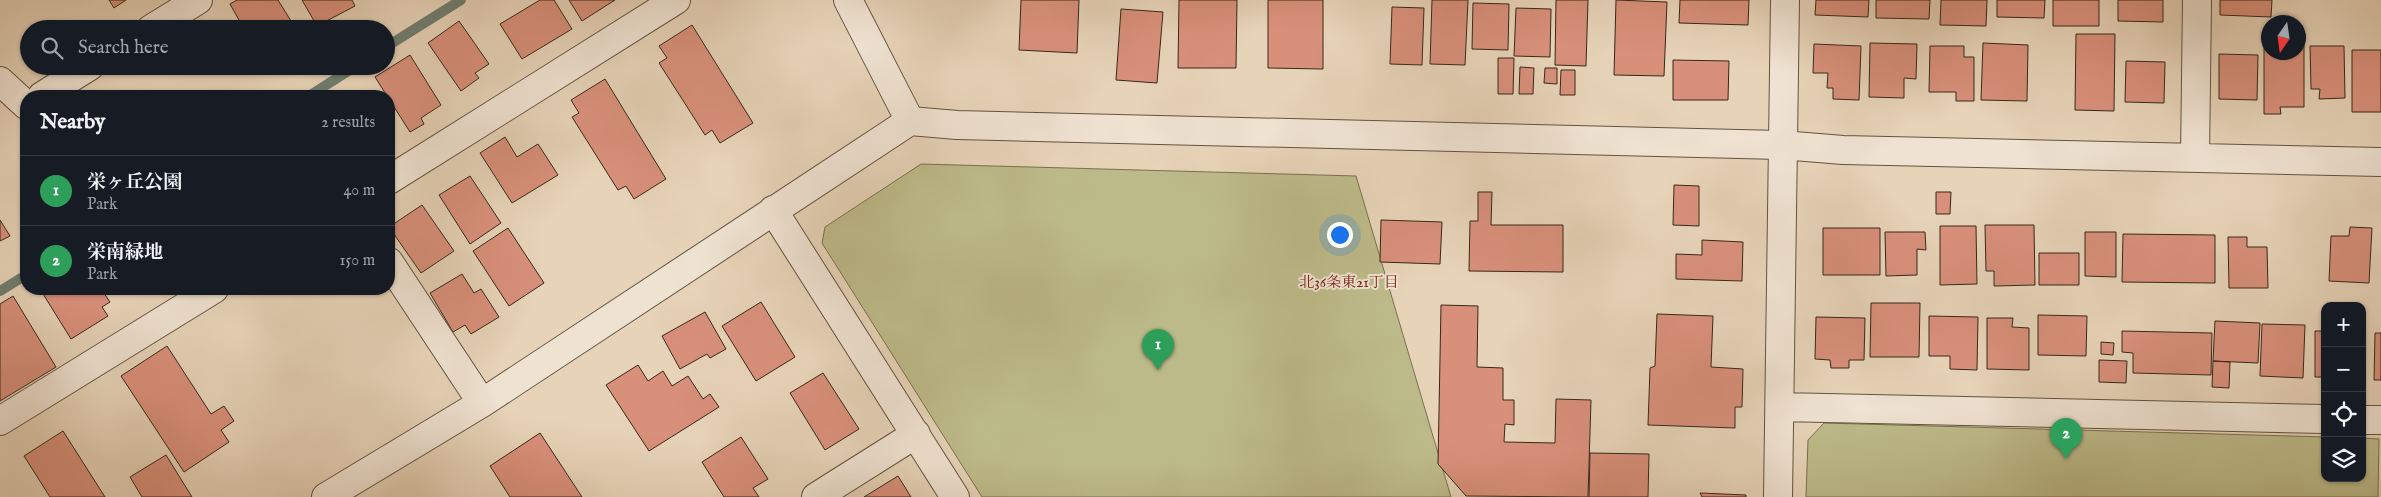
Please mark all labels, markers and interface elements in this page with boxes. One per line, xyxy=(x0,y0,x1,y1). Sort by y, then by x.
north arrow xyxy=(2261,15,2306,60)
search box xyxy=(20,20,395,75)
icon: search xyxy=(38,34,66,62)
text: Search here xyxy=(78,36,169,60)
text: Nearby xyxy=(40,109,105,136)
text: 2 results xyxy=(321,113,375,133)
text: 栄ヶ丘公園 xyxy=(87,171,182,195)
text: 1 xyxy=(53,181,59,201)
text: 40 m xyxy=(343,181,375,201)
text: Park xyxy=(87,195,117,215)
your location xyxy=(1327,222,1353,248)
text: 栄南緑地 xyxy=(87,241,163,265)
text: 2 xyxy=(52,251,60,271)
text: 150 m xyxy=(340,251,375,271)
text: Park xyxy=(87,265,117,285)
district label: 北36条東21丁目 xyxy=(1299,273,1399,292)
map controls xyxy=(2321,302,2366,482)
button: + xyxy=(2321,302,2366,347)
pin: 1 xyxy=(1142,329,1174,370)
button: − xyxy=(2321,347,2366,392)
button: locate xyxy=(2321,392,2366,437)
pin: 2 xyxy=(2050,418,2082,459)
button: layers xyxy=(2321,437,2366,482)

